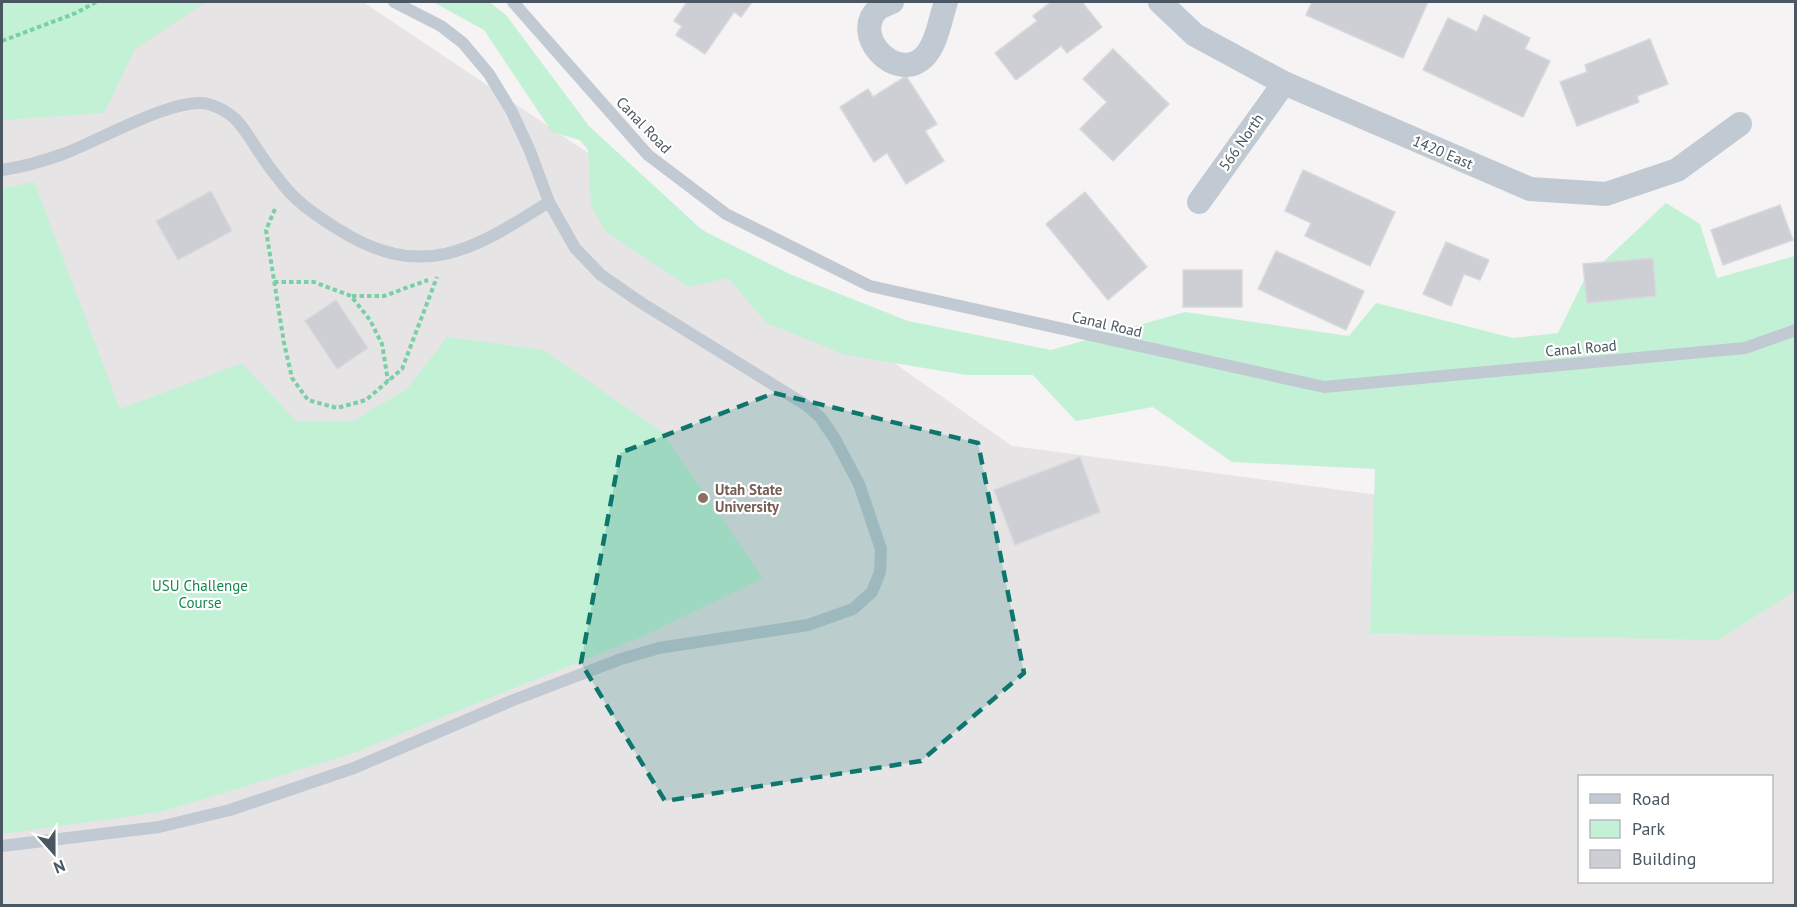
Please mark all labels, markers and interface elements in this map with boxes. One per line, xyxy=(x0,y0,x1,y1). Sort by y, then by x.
street label: Canal Road xyxy=(612,93,676,157)
street label: 566 North xyxy=(1214,110,1268,174)
street label: 1420 East xyxy=(1410,131,1476,173)
street label: Canal Road xyxy=(1070,307,1144,341)
street label: Canal Road xyxy=(1545,335,1617,361)
place label: Utah State University xyxy=(715,480,783,516)
marker: Utah State University xyxy=(696,491,710,505)
park label: USU Challenge Course xyxy=(152,576,248,612)
legend xyxy=(1578,775,1773,883)
text: Road xyxy=(1632,787,1670,810)
text: Park xyxy=(1632,817,1665,840)
north arrow xyxy=(24,823,84,883)
text: Building xyxy=(1632,847,1696,870)
text: N xyxy=(51,856,68,878)

